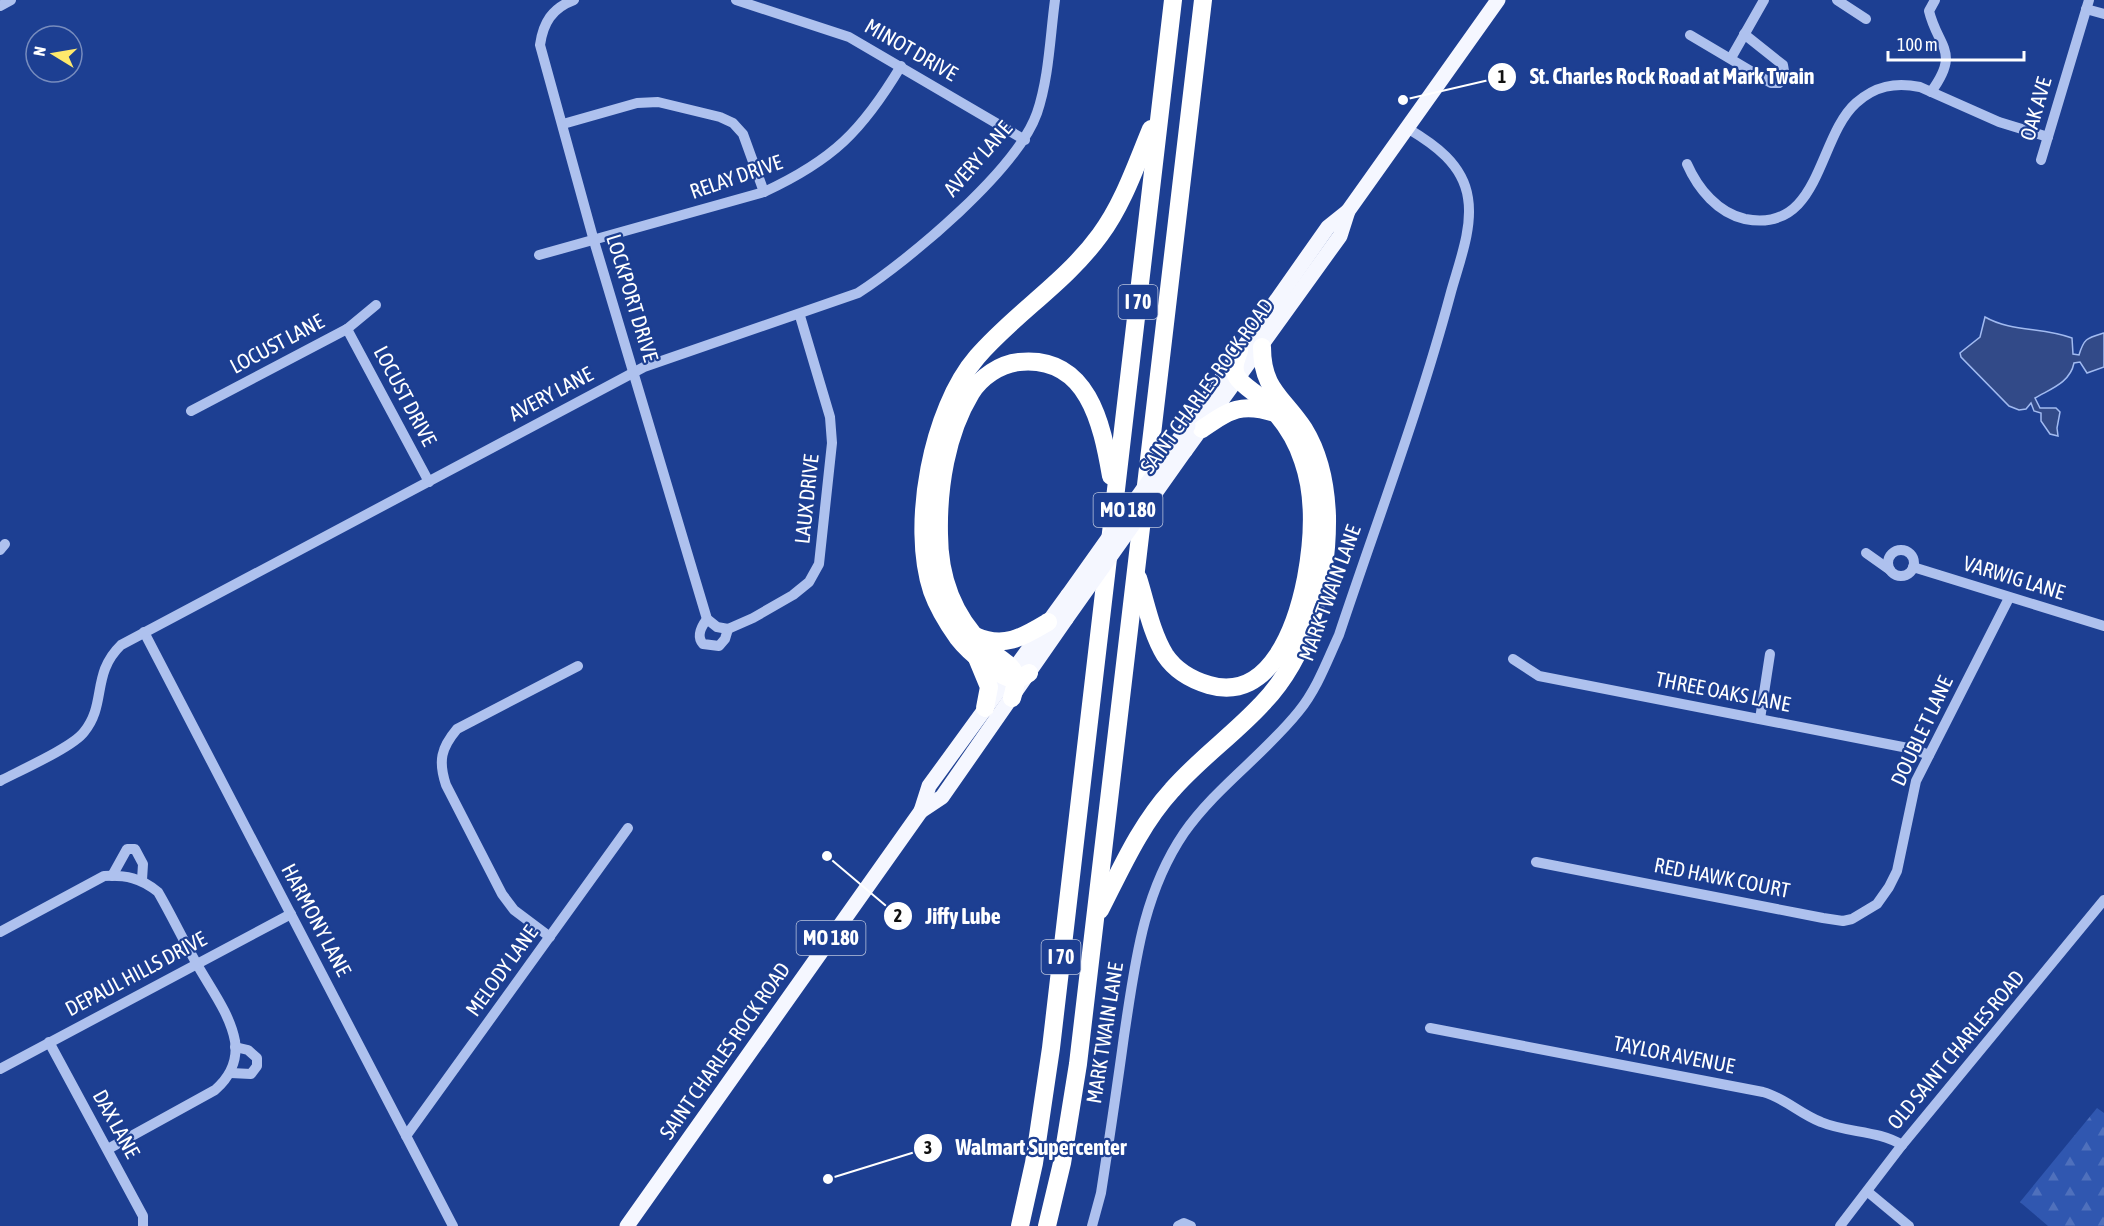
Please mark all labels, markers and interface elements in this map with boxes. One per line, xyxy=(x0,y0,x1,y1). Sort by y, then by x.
street label: MINOT DRIVE xyxy=(861,13,962,85)
north arrow xyxy=(24,24,84,84)
scale bar xyxy=(1888,24,2024,62)
text: 100 m xyxy=(1897,34,1938,55)
text: N xyxy=(30,45,49,57)
callout: St. Charles Rock Road at Mark Twain xyxy=(1487,57,1826,97)
text: St. Charles Rock Road at Mark Twain xyxy=(1530,63,1814,89)
text: 1 xyxy=(1498,66,1506,87)
street label: OAK AVE xyxy=(2015,74,2056,143)
street label: AVERY LANE xyxy=(938,116,1016,201)
street label: RELAY DRIVE xyxy=(686,149,785,203)
street label: LOCKPORT DRIVE xyxy=(602,231,664,364)
road number: I 70 xyxy=(1118,285,1158,319)
street label: SAINT CHARLES ROCK ROAD xyxy=(1135,293,1278,477)
street label: LOCUST LANE xyxy=(226,308,327,378)
street label: LOCUST DRIVE xyxy=(370,342,442,450)
street label: AVERY LANE xyxy=(505,361,597,425)
street label: LAUX DRIVE xyxy=(789,453,823,545)
road number: MO 180 xyxy=(1094,493,1162,527)
street label: MARK TWAIN LANE xyxy=(1293,521,1365,664)
street label: VARWIG LANE xyxy=(1961,550,2068,604)
street label: THREE OAKS LANE xyxy=(1654,666,1793,716)
street label: DOUBLE T LANE xyxy=(1885,672,1957,789)
street label: RED HAWK COURT xyxy=(1652,852,1792,902)
street label: HARMONY LANE xyxy=(277,859,357,980)
callout: Jiffy Lube xyxy=(883,896,1013,936)
text: Jiffy Lube xyxy=(924,903,1001,929)
text: 2 xyxy=(894,905,902,926)
street label: MELODY LANE xyxy=(460,920,542,1020)
road number: MO 180 xyxy=(796,921,866,955)
street label: DEPAUL HILLS DRIVE xyxy=(61,926,210,1020)
road number: I 70 xyxy=(1042,940,1080,974)
street label: SAINT CHARLES ROCK ROAD xyxy=(654,958,794,1143)
street label: MARK TWAIN LANE xyxy=(1081,960,1127,1105)
street label: OLD SAINT CHARLES ROAD xyxy=(1882,965,2029,1134)
street label: TAYLOR AVENUE xyxy=(1611,1030,1737,1078)
street label: DAX LANE xyxy=(88,1085,145,1162)
callout: Walmart Supercenter xyxy=(913,1128,1138,1168)
text: Walmart Supercenter xyxy=(954,1134,1127,1160)
text: 3 xyxy=(924,1137,932,1158)

